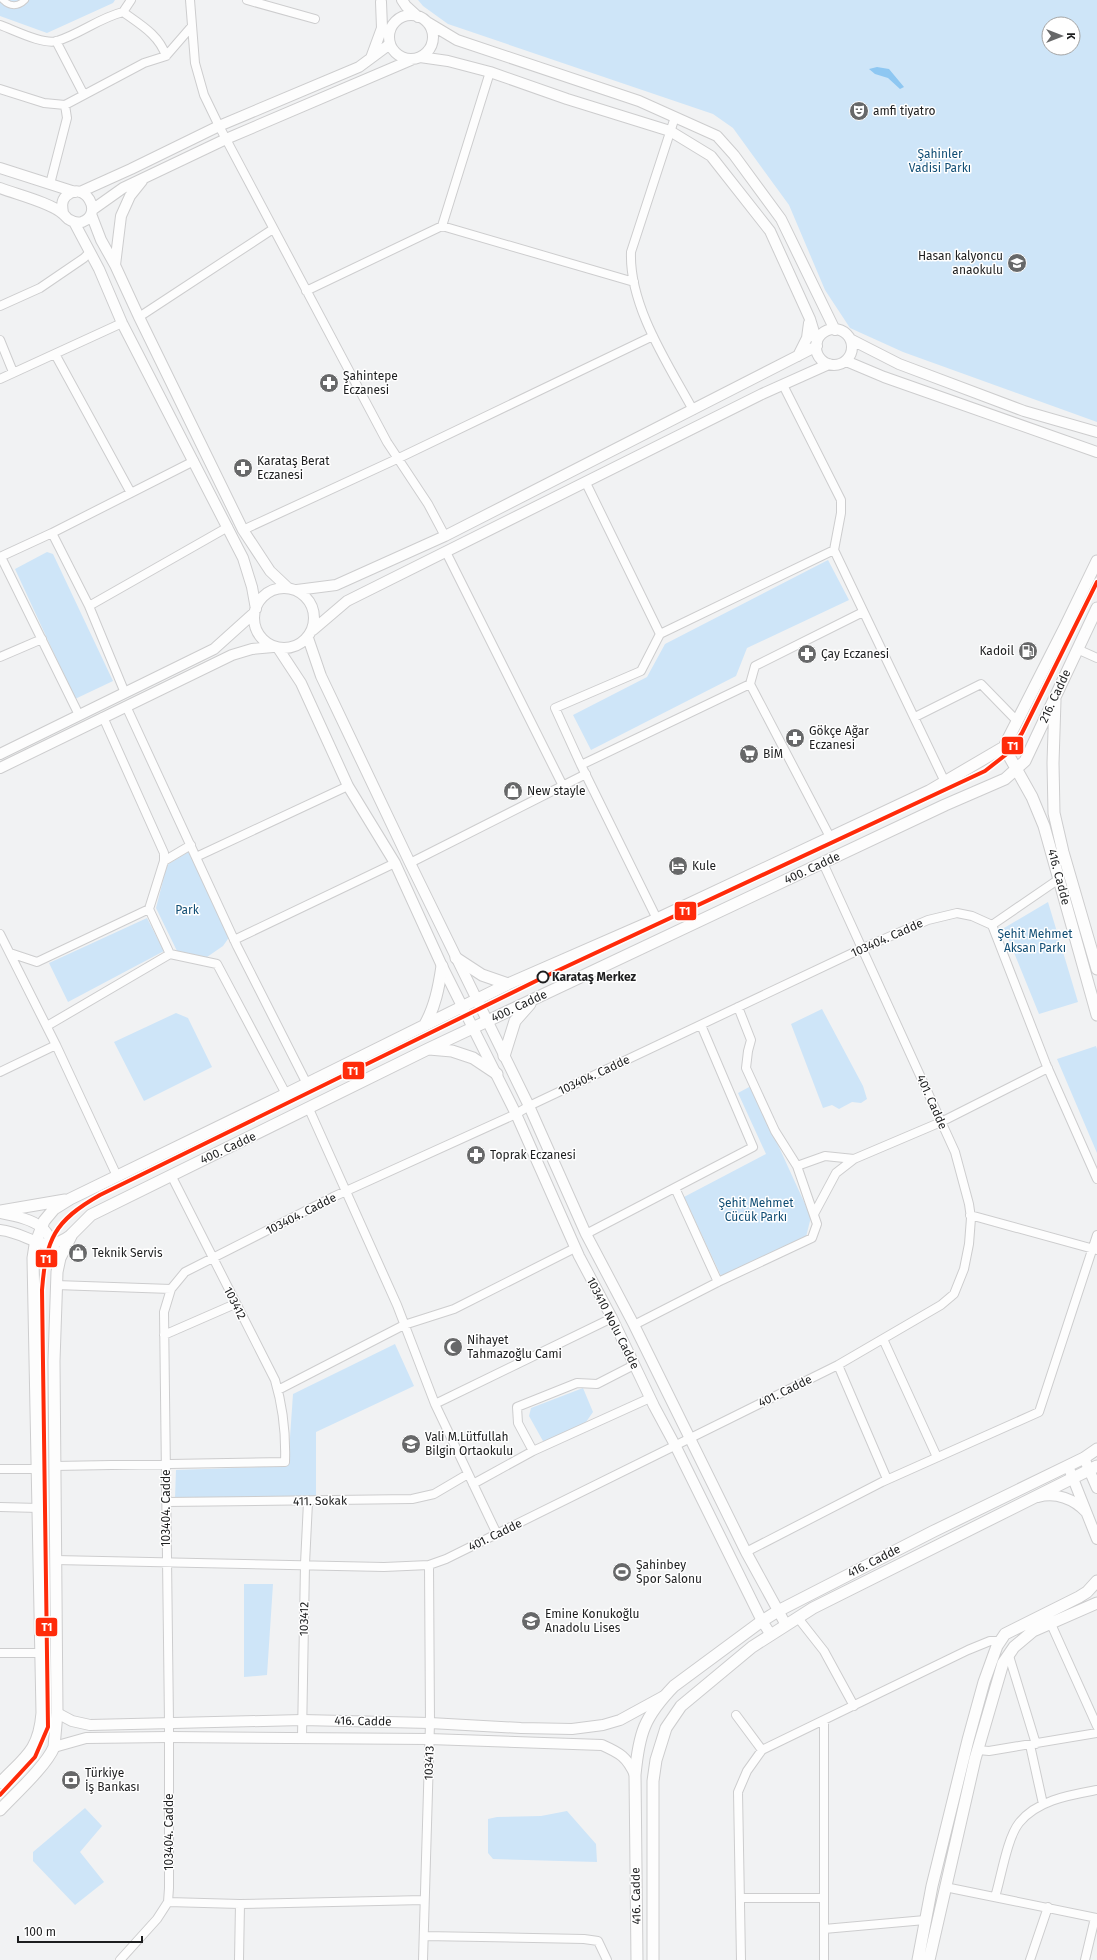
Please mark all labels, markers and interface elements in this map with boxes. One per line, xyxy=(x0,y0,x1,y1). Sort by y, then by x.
north arrow xyxy=(1041,16,1081,56)
text: K xyxy=(1064,33,1077,41)
theatre icon: amfi tiyatro xyxy=(848,100,870,122)
place label: amfi tiyatro xyxy=(873,104,935,118)
park label: Şahinler Vadisi Parkı xyxy=(909,147,971,175)
place label: Hasan kalyoncu anaokulu xyxy=(918,249,1003,277)
school or university icon: Hasan kalyoncu anaokulu xyxy=(1006,252,1028,274)
place label: Şahintepe Eczanesi xyxy=(343,369,398,397)
pharmacy icon: Şahintepe Eczanesi xyxy=(318,372,340,394)
place label: Karataş Berat Eczanesi xyxy=(257,454,330,482)
pharmacy icon: Karataş Berat Eczanesi xyxy=(232,457,254,479)
fuel station icon: Kadoil xyxy=(1017,640,1039,662)
pharmacy icon: Çay Eczanesi xyxy=(796,643,818,665)
place label: Kadoil xyxy=(979,644,1014,658)
place label: Çay Eczanesi xyxy=(821,647,889,661)
street label: 216. Cadde xyxy=(1037,667,1073,725)
place label: Gökçe Ağar Eczanesi xyxy=(809,724,869,752)
pharmacy icon: Gökçe Ağar Eczanesi xyxy=(784,727,806,749)
line badge: T1 xyxy=(1001,736,1024,755)
text: T1 xyxy=(1008,740,1018,753)
supermarket icon: BİM xyxy=(738,743,760,765)
place label: BİM xyxy=(763,746,783,761)
shop icon: New stayle xyxy=(502,780,524,802)
place label: New stayle xyxy=(527,784,586,798)
street label: 416. Cadde xyxy=(1045,847,1073,907)
street label: 400. Cadde xyxy=(782,849,842,887)
hotel icon: Kule xyxy=(667,855,689,877)
place label: Kule xyxy=(692,859,716,873)
line badge: T1 xyxy=(674,901,697,921)
park label: Park xyxy=(175,903,200,917)
text: T1 xyxy=(680,905,690,918)
street label: 103404. Cadde xyxy=(849,916,925,960)
park label: Şehit Mehmet Aksan Parkı xyxy=(997,927,1073,955)
marker: Karataş Merkez xyxy=(536,970,550,984)
place label: Karataş Merkez xyxy=(552,970,636,985)
street label: 400. Cadde xyxy=(489,987,549,1025)
street label: 103404. Cadde xyxy=(556,1052,632,1098)
line badge: T1 xyxy=(342,1061,365,1080)
text: T1 xyxy=(348,1065,358,1078)
street label: 401. Cadde xyxy=(914,1073,950,1131)
street label: 400. Cadde xyxy=(198,1129,258,1167)
pharmacy icon: Toprak Eczanesi xyxy=(465,1144,487,1166)
place label: Toprak Eczanesi xyxy=(490,1148,576,1162)
street label: 103404. Cadde xyxy=(263,1190,339,1238)
park label: Şehit Mehmet Cücük Parkı xyxy=(718,1196,794,1224)
shop icon: Teknik Servis xyxy=(67,1242,89,1264)
place label: Teknik Servis xyxy=(92,1246,163,1260)
line badge: T1 xyxy=(35,1249,58,1268)
text: T1 xyxy=(41,1253,51,1266)
street label: 103410 Nolu Cadde xyxy=(584,1275,642,1371)
street label: 103412 xyxy=(221,1284,249,1322)
place label: Nihayet Tahmazoğlu Cami xyxy=(467,1333,562,1361)
mosque icon: Nihayet Tahmazoğlu Cami xyxy=(442,1336,464,1358)
street label: 401. Cadde xyxy=(756,1372,814,1410)
place label: Vali M.Lütfullah Bilgin Ortaokulu xyxy=(425,1430,513,1458)
school or university icon: Vali M.Lütfullah Bilgin Ortaokulu xyxy=(400,1433,422,1455)
street label: 103404. Cadde xyxy=(159,1469,173,1547)
street label: 411. Sokak xyxy=(293,1494,348,1508)
street label: 401. Cadde xyxy=(466,1516,524,1554)
street label: 416. Cadde xyxy=(845,1542,903,1580)
place label: Şahinbey Spor Salonu xyxy=(636,1558,702,1586)
sports icon: Şahinbey Spor Salonu xyxy=(611,1561,633,1583)
street label: 103412 xyxy=(297,1602,311,1636)
place label: Emine Konukoğlu Anadolu Lises xyxy=(545,1607,639,1635)
school or university icon: Emine Konukoğlu Anadolu Lises xyxy=(520,1610,542,1632)
line badge: T1 xyxy=(35,1617,58,1637)
text: T1 xyxy=(42,1621,52,1634)
street label: 416. Cadde xyxy=(334,1714,392,1728)
street label: 103413 xyxy=(421,1745,437,1781)
place label: Türkiye İş Bankası xyxy=(85,1766,140,1794)
bank icon: Türkiye İş Bankası xyxy=(60,1769,82,1791)
street label: 103404. Cadde xyxy=(162,1793,176,1871)
street label: 416. Cadde xyxy=(629,1867,643,1925)
scale bar xyxy=(18,1918,142,1944)
text: 100 m xyxy=(24,1925,56,1939)

